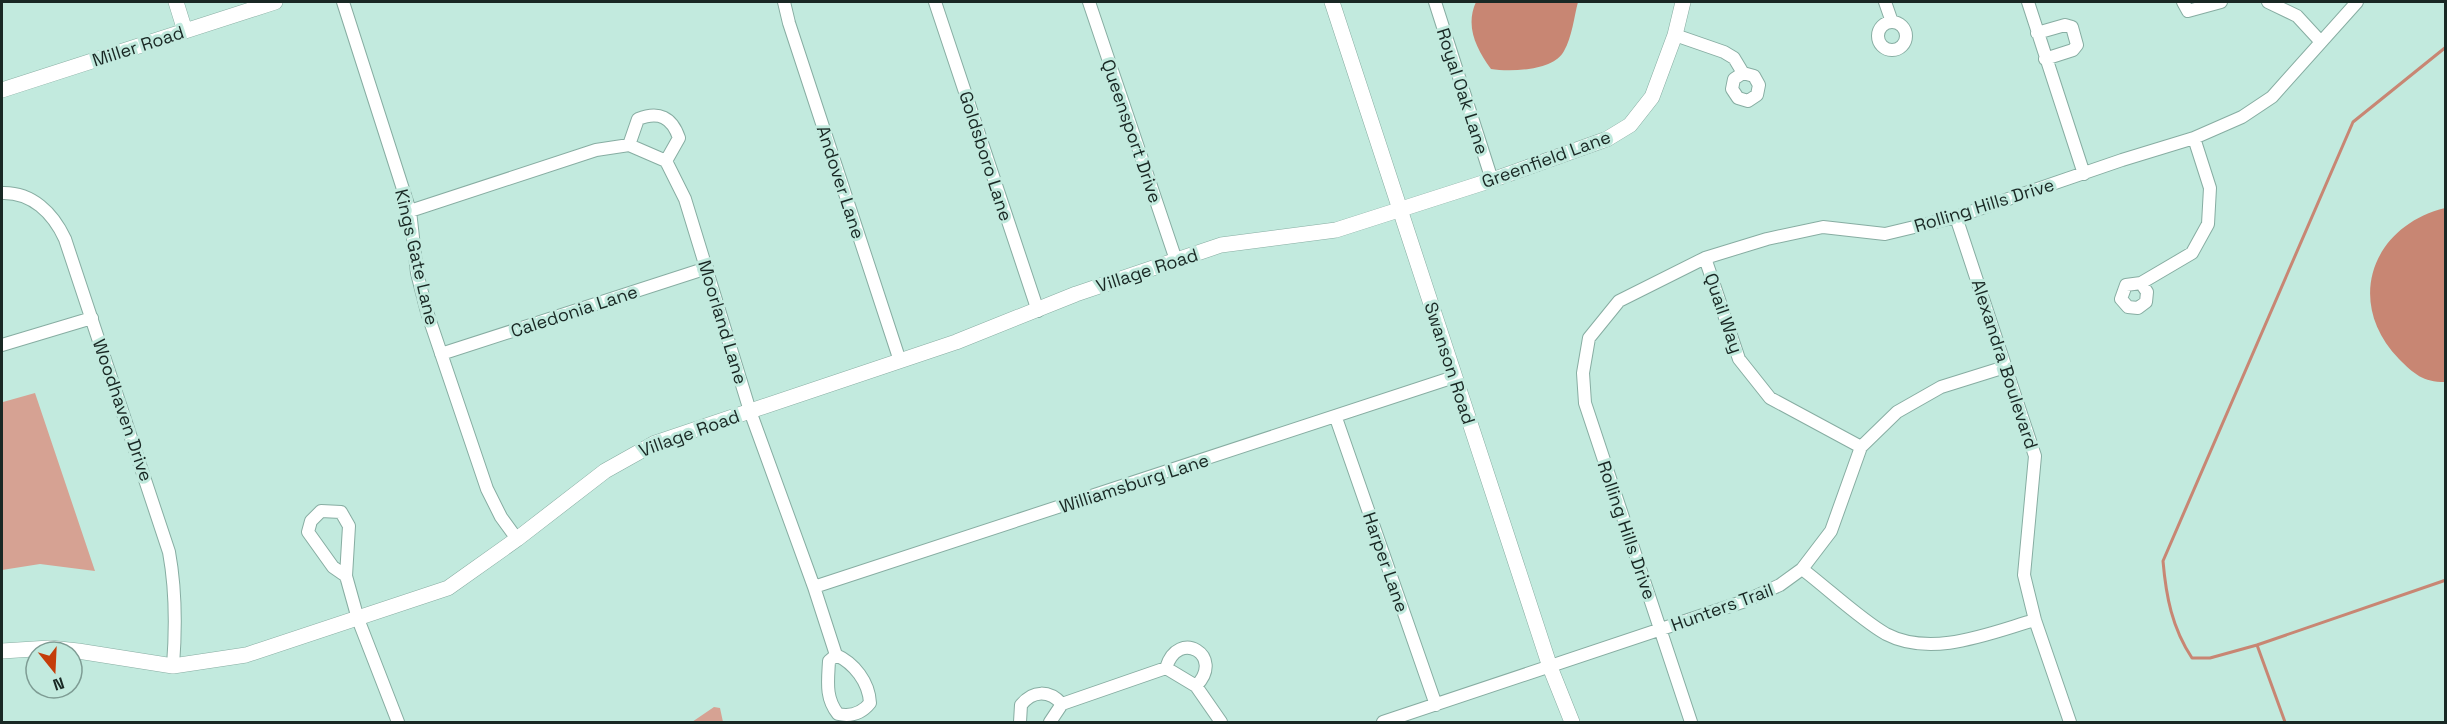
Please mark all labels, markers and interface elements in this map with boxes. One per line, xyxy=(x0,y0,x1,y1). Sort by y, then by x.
street label: Miller Road xyxy=(89,20,187,72)
street label: Royal Oak Lane xyxy=(1432,25,1494,157)
street label: Queensport Drive xyxy=(1097,56,1167,206)
street label: Goldsboro Lane xyxy=(954,88,1018,224)
street label: Andover Lane xyxy=(812,122,870,242)
street label: Greenfield Lane xyxy=(1478,125,1614,193)
street label: Rolling Hills Drive xyxy=(1911,173,2057,237)
street label: Kings Gate Lane xyxy=(390,187,444,327)
street label: Village Road xyxy=(1093,243,1201,297)
street label: Moorland Lane xyxy=(693,257,753,387)
street label: Quail Way xyxy=(1700,270,1748,356)
street label: Alexandra Boulevard xyxy=(1967,276,2043,452)
street label: Caledonia Lane xyxy=(508,280,640,342)
street label: Swanson Road xyxy=(1419,299,1481,427)
street label: Woodhaven Drive xyxy=(88,336,158,484)
street label: Village Road xyxy=(635,404,743,462)
street label: Williamsburg Lane xyxy=(1056,448,1212,518)
street label: Rolling Hills Drive xyxy=(1592,458,1662,602)
street label: Harper Lane xyxy=(1358,509,1414,615)
street label: Hunters Trail xyxy=(1668,578,1776,636)
north arrow xyxy=(24,640,84,700)
text: N xyxy=(50,672,67,695)

